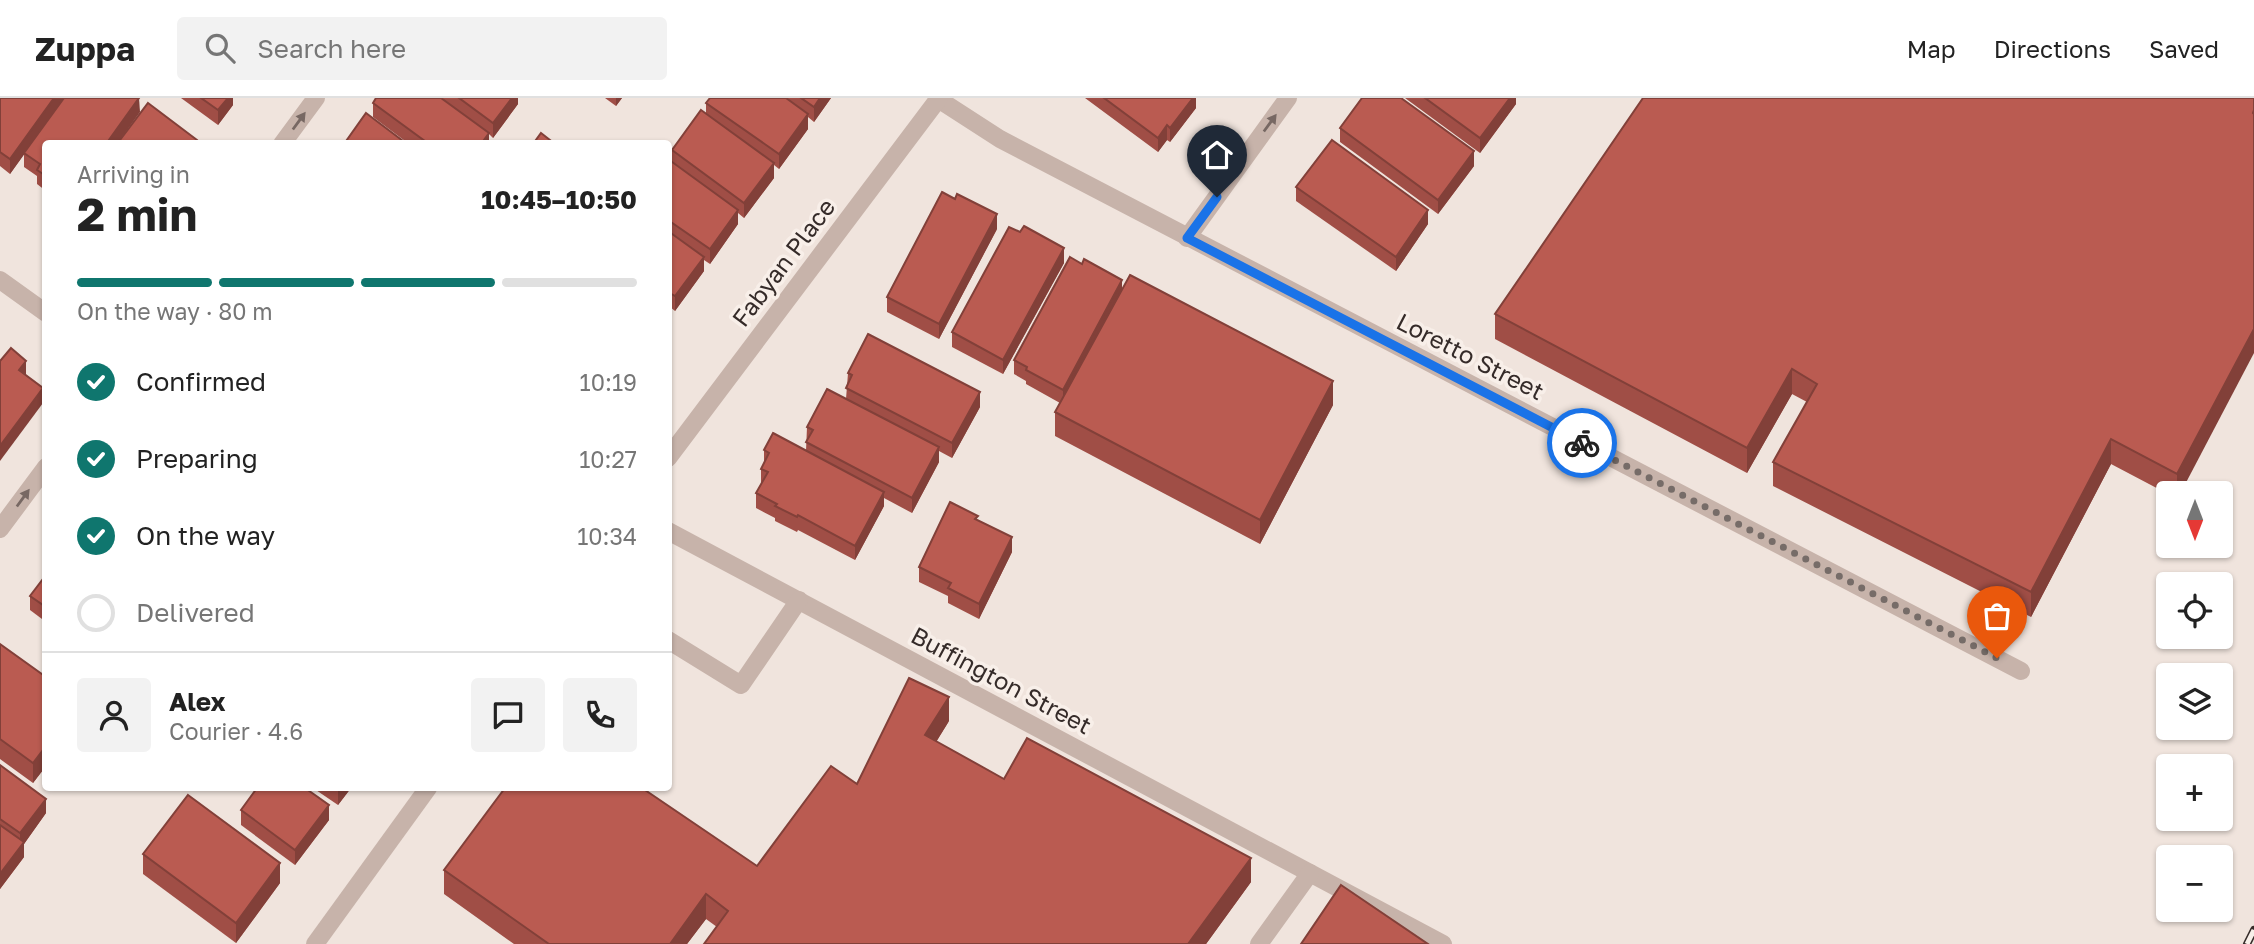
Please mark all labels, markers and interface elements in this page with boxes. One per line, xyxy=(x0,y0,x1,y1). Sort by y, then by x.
search box xyxy=(177,17,667,80)
text: Zuppa xyxy=(35,29,135,68)
icon: search xyxy=(201,29,239,67)
text: Search here xyxy=(257,33,406,64)
text: Map xyxy=(1907,34,1956,63)
text: Directions xyxy=(1994,34,2111,63)
text: Saved xyxy=(2149,34,2219,63)
one-way arrow xyxy=(292,112,306,130)
one-way arrow xyxy=(1263,114,1277,133)
pin xyxy=(1187,125,1247,197)
icon: home xyxy=(1198,136,1236,174)
text: Arriving in xyxy=(77,160,190,188)
text: 10:45–10:50 xyxy=(481,184,637,215)
text: 2 min xyxy=(77,186,197,241)
street label: Fabyan Place xyxy=(725,192,840,332)
text: On the way · 80 m xyxy=(77,297,273,325)
street label: Loretto Street xyxy=(1392,306,1549,405)
icon: check xyxy=(77,363,115,401)
text: Confirmed xyxy=(136,366,266,397)
text: 10:19 xyxy=(580,368,637,396)
courier xyxy=(1547,408,1617,478)
icon: bike xyxy=(1563,424,1601,462)
icon: check xyxy=(77,440,115,478)
text: Preparing xyxy=(136,443,258,474)
text: 10:27 xyxy=(579,445,637,473)
north arrow xyxy=(2156,481,2233,558)
map controls xyxy=(2156,481,2233,922)
one-way arrow xyxy=(16,489,30,507)
icon: check xyxy=(77,517,115,555)
text: On the way xyxy=(136,520,275,551)
text: 10:34 xyxy=(577,522,637,550)
button: locate xyxy=(2156,572,2233,649)
pin xyxy=(1967,586,2027,658)
text: Delivered xyxy=(136,597,255,628)
icon: bag xyxy=(1978,597,2016,635)
street label: Buffington Street xyxy=(907,620,1097,739)
button: layers xyxy=(2156,663,2233,740)
button: person xyxy=(77,678,151,752)
button: chat xyxy=(471,678,545,752)
button: phone xyxy=(563,678,637,752)
text: Alex xyxy=(169,686,226,717)
text: Courier · 4.6 xyxy=(169,717,303,745)
button: + xyxy=(2156,754,2233,831)
button: − xyxy=(2156,845,2233,922)

